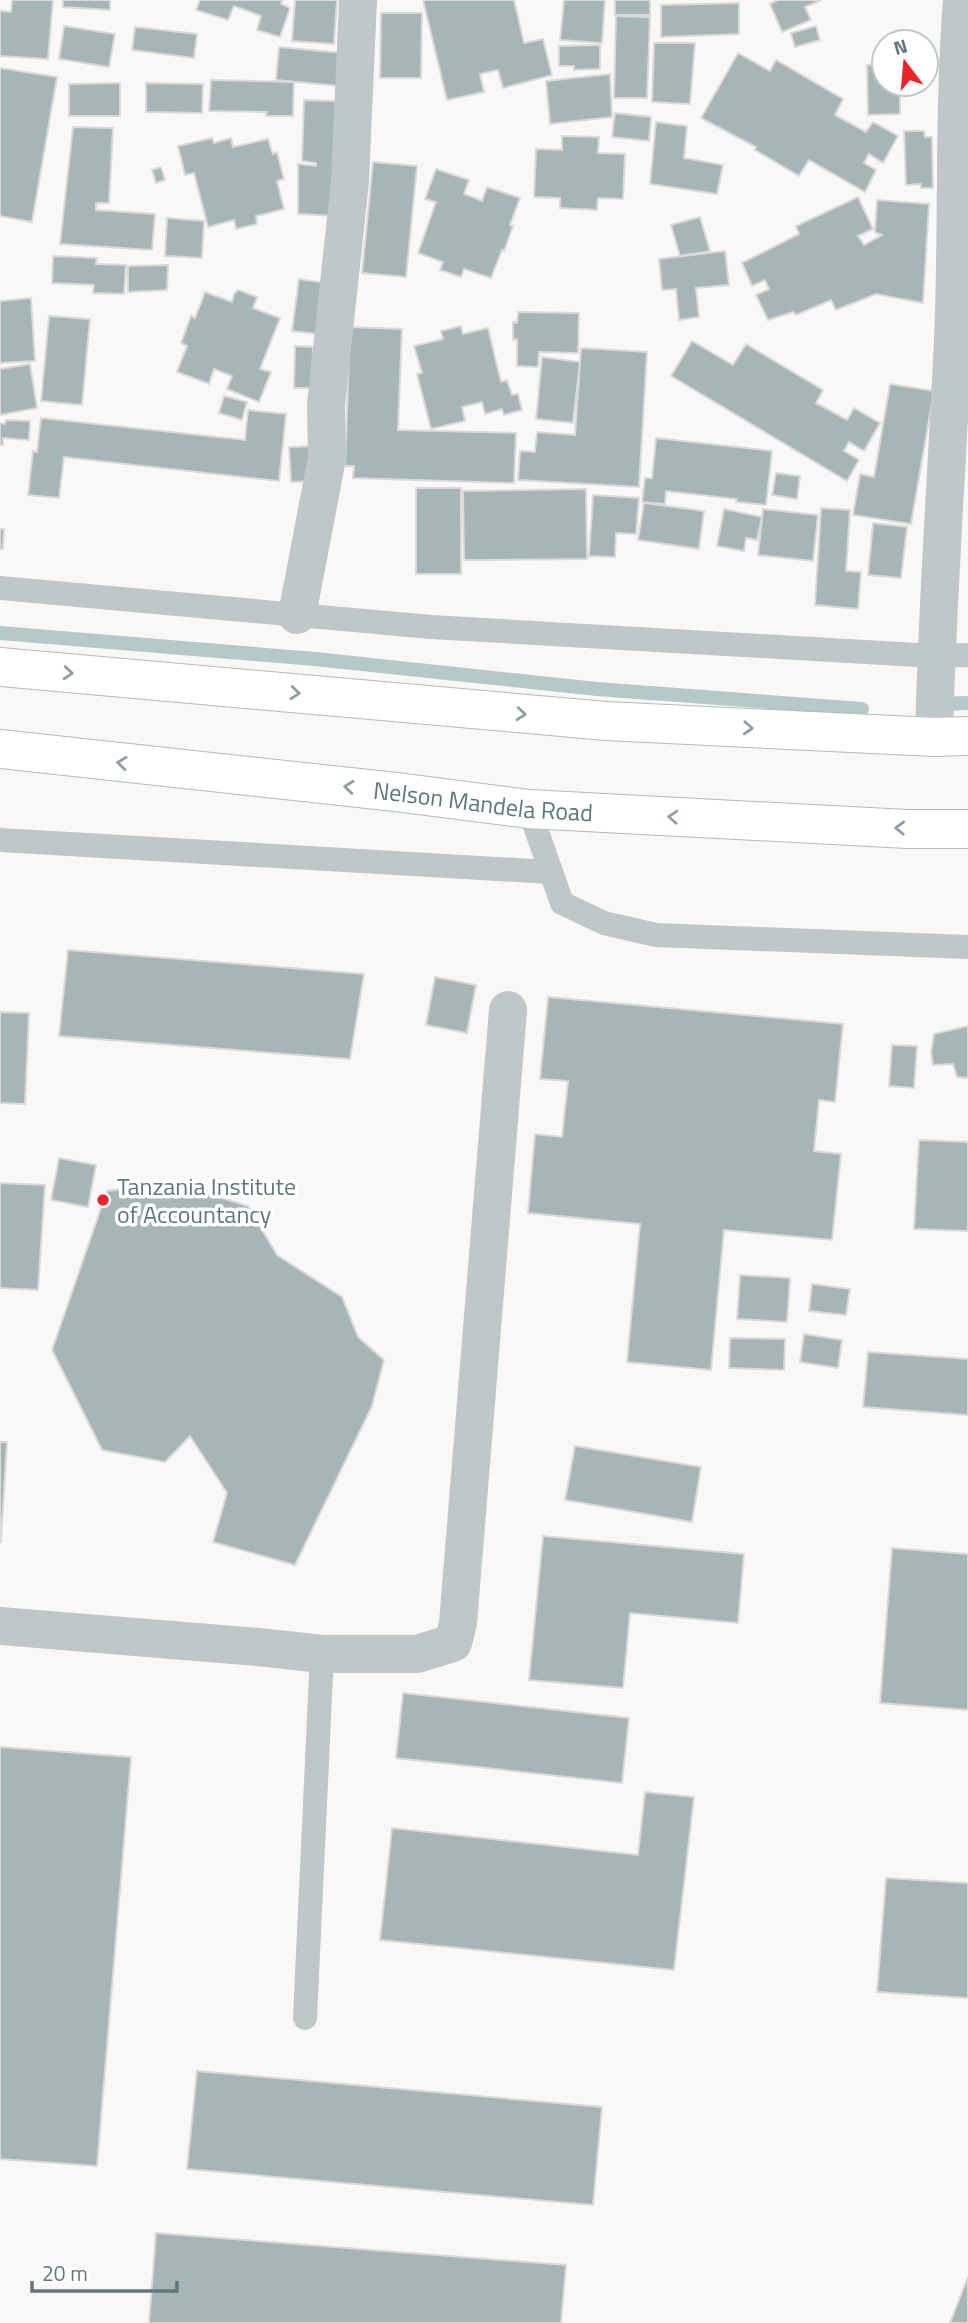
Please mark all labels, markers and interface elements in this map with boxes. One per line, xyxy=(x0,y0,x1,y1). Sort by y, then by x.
north arrow xyxy=(870,28,940,98)
text: N xyxy=(890,30,911,62)
one-way arrow xyxy=(63,665,74,680)
one-way arrow xyxy=(289,685,300,700)
one-way arrow xyxy=(515,706,527,721)
one-way arrow xyxy=(743,720,754,735)
one-way arrow xyxy=(117,755,128,770)
street label: Nelson Mandela Road xyxy=(372,772,594,830)
one-way arrow xyxy=(343,780,354,795)
one-way arrow xyxy=(667,809,678,824)
one-way arrow xyxy=(894,821,905,836)
place label: Tanzania Institute of Accountancy xyxy=(117,1168,296,1232)
marker: Tanzania Institute of Accountancy xyxy=(95,1192,111,1208)
scale bar xyxy=(32,2250,177,2294)
text: 20 m xyxy=(42,2257,88,2289)

